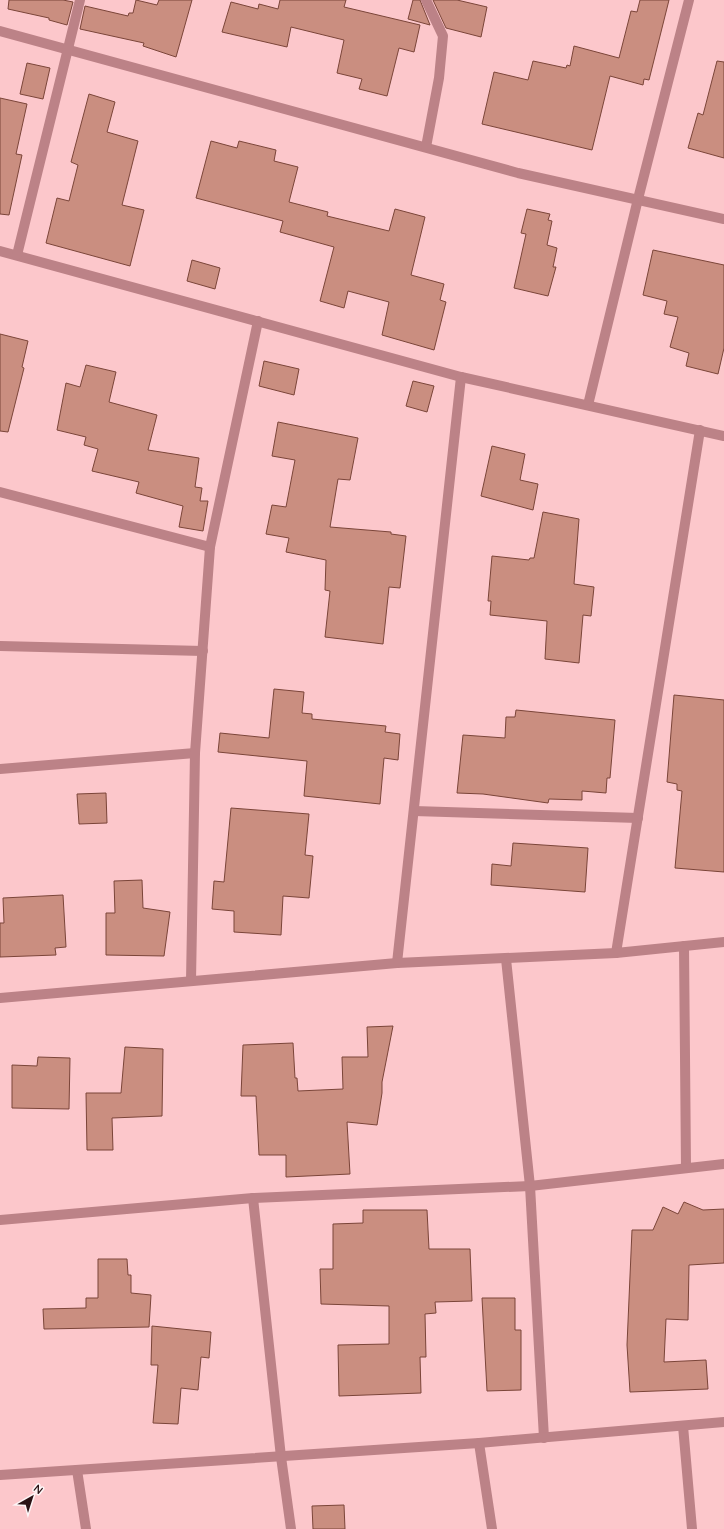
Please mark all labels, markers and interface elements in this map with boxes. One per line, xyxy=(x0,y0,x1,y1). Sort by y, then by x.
north arrow xyxy=(12,1477,52,1517)
text: N xyxy=(31,1481,46,1497)

